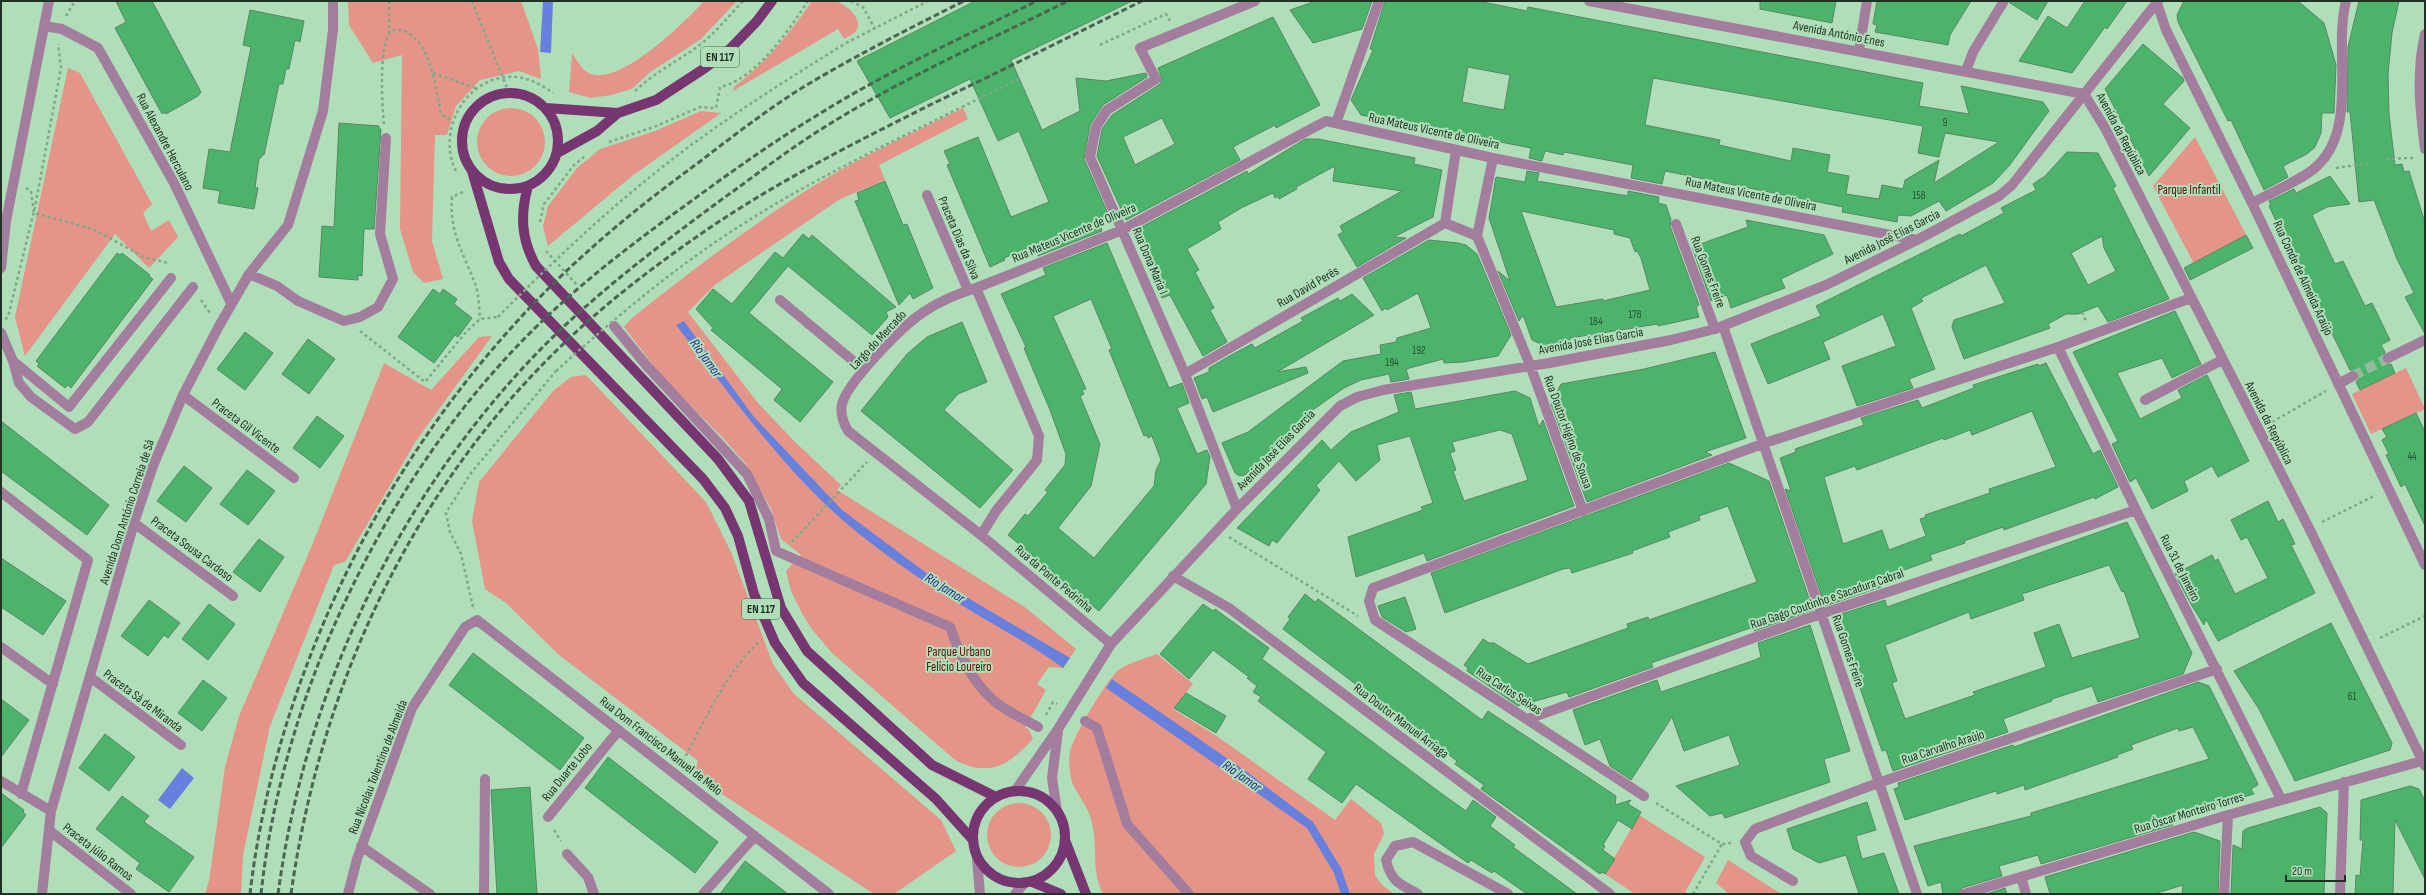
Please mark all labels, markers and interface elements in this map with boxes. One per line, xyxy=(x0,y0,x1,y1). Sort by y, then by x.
street label: Avenida António Enes xyxy=(1791,17,1887,51)
road number: EN 117 xyxy=(701,47,739,67)
street label: Avenida da República xyxy=(2092,89,2149,178)
street label: Rua Alexandre Herculano xyxy=(133,91,197,193)
street label: Rua Mateus Vicente de Oliveira xyxy=(1367,109,1501,153)
house number: 9 xyxy=(1943,116,1948,129)
street label: Rua Mateus Vicente de Oliveira xyxy=(1684,173,1818,215)
park label: Parque Infantil xyxy=(2157,182,2221,198)
house number: 158 xyxy=(1912,189,1926,202)
street label: Praceta Dias da Silva xyxy=(934,194,984,282)
street label: Rua Mateus Vicente de Oliveira xyxy=(1010,200,1138,266)
street label: Avenida José Elias Garcia xyxy=(1840,206,1943,269)
street label: Rua Conde de Almeida Araújo xyxy=(2269,218,2337,338)
street label: Rua Dona Maria I xyxy=(1129,225,1171,297)
street label: Rua Gomes Freire xyxy=(1687,234,1729,310)
street label: Rua David Perês xyxy=(1274,263,1342,311)
street label: Largo do Mercado xyxy=(846,307,910,373)
house number: 178 xyxy=(1628,308,1642,321)
house number: 184 xyxy=(1589,315,1603,328)
street label: Avenida José Elias Garcia xyxy=(1537,324,1645,358)
water label: Rio Jamor xyxy=(686,335,726,382)
house number: 192 xyxy=(1412,344,1426,357)
house number: 194 xyxy=(1385,356,1399,369)
street label: Rua Doutor Higino de Sousa xyxy=(1540,373,1596,491)
street label: Avenida da República xyxy=(2241,378,2297,467)
street label: Praceta Gil Vicente xyxy=(208,395,284,457)
street label: Avenida José Elias Garcia xyxy=(1233,406,1319,494)
street label: Avenida Dom António Correia de Sá xyxy=(96,438,158,587)
house number: 44 xyxy=(2407,450,2417,463)
street label: Praceta Sousa Cardoso xyxy=(148,513,236,585)
street label: Rua 31 de Janeiro xyxy=(2156,532,2204,604)
street label: Rua da Ponte Pedrinha xyxy=(1012,542,1096,616)
street label: Rua Gago Coutinho e Sacadura Cabral xyxy=(1748,565,1906,633)
water label: Rio Jamor xyxy=(922,569,969,607)
road number: EN 117 xyxy=(742,599,780,619)
street label: Rua Gomes Freire xyxy=(1828,613,1868,689)
park label: Parque Urbano Felício Loureiro xyxy=(926,644,992,675)
street label: Rua Carlos Seixas xyxy=(1473,664,1545,718)
street label: Praceta Sá de Miranda xyxy=(100,666,186,736)
street label: Rua Doutor Manuel Arriaga xyxy=(1350,680,1452,762)
house number: 61 xyxy=(2348,690,2356,703)
street label: Rua Dom Francisco Manuel de Melo xyxy=(596,693,726,799)
street label: Rua Nicolau Tolentino de Almeida xyxy=(345,697,411,837)
street label: Rua Carvalho Araújo xyxy=(1900,726,1986,768)
street label: Rua Duarte Lobo xyxy=(538,739,596,805)
water label: Rio Jamor xyxy=(1219,757,1266,796)
street label: Rua Óscar Monteiro Torres xyxy=(2132,789,2246,837)
street label: Praceta Júlio Ramos xyxy=(59,819,137,885)
scale bar xyxy=(2286,857,2345,883)
text: 20 m xyxy=(2292,864,2312,879)

